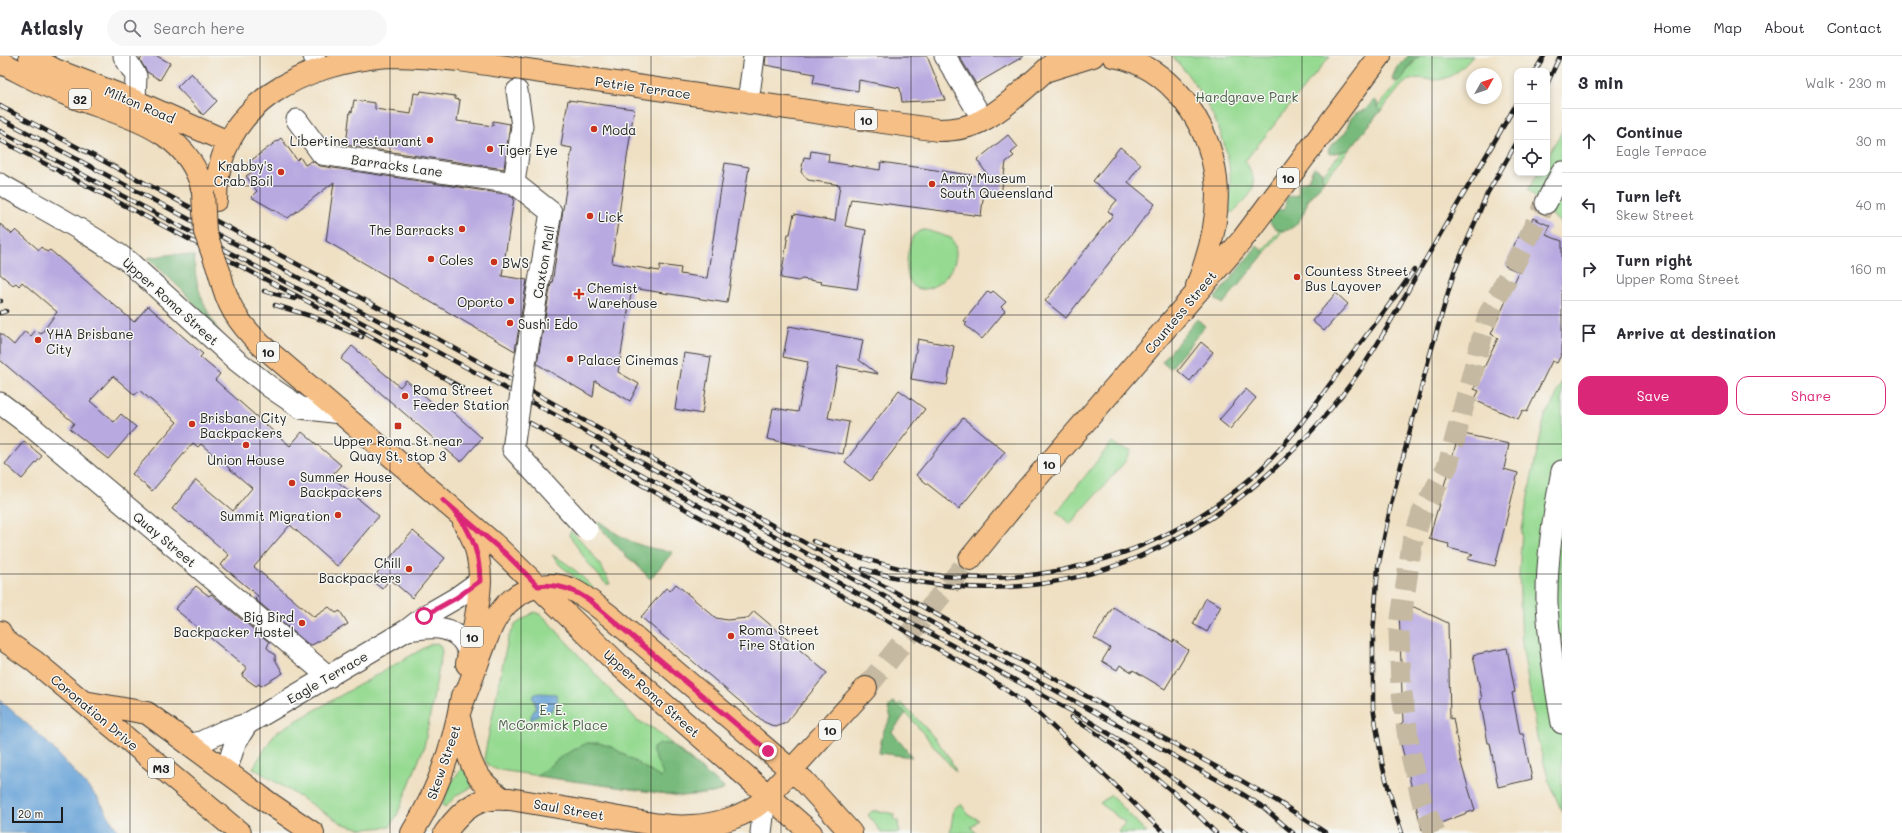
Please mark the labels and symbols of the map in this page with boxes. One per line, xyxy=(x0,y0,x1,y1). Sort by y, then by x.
north arrow xyxy=(1466,68,1502,104)
street label: Petrie Terrace xyxy=(594,72,692,102)
street label: Milton Road xyxy=(102,82,178,126)
park label: Hardgrave Park xyxy=(1196,88,1299,105)
road number: 32 xyxy=(69,89,91,109)
road number: 10 xyxy=(855,110,877,130)
place label: Moda xyxy=(602,121,636,138)
marker: Moda xyxy=(589,124,599,134)
place label: Libertine restaurant xyxy=(290,132,422,149)
marker: Libertine restaurant xyxy=(425,135,435,145)
place label: Tiger Eye xyxy=(498,141,558,158)
marker: Tiger Eye xyxy=(485,144,495,154)
street label: Barracks Lane xyxy=(350,150,444,180)
place label: Krabby's Crab Boil xyxy=(214,157,273,189)
marker: Krabby's Crab Boil xyxy=(276,167,286,177)
road number: 10 xyxy=(1277,168,1299,188)
place label: Army Museum South Queensland xyxy=(940,169,1053,201)
marker: Army Museum South Queensland xyxy=(927,179,937,189)
place label: Lick xyxy=(598,208,623,225)
marker: Lick xyxy=(585,211,595,221)
place label: The Barracks xyxy=(369,221,454,238)
marker: The Barracks xyxy=(457,224,467,234)
street label: Caxton Mall xyxy=(528,224,558,300)
place label: Coles xyxy=(439,251,474,268)
street label: Upper Roma Street xyxy=(119,253,223,349)
marker: Coles xyxy=(426,254,436,264)
place label: BWS xyxy=(502,254,529,271)
marker: BWS xyxy=(489,257,499,267)
place label: Countess Street Bus Layover xyxy=(1305,262,1409,294)
street label: Countess Street xyxy=(1140,267,1220,357)
marker: Countess Street Bus Layover xyxy=(1292,272,1302,282)
place label: Chemist Warehouse xyxy=(587,279,658,311)
marker: Chemist Warehouse xyxy=(574,289,584,299)
place label: Oporto xyxy=(457,293,503,310)
marker: Oporto xyxy=(506,296,516,306)
place label: Sushi Edo xyxy=(518,315,578,332)
marker: Sushi Edo xyxy=(505,318,515,328)
place label: YHA Brisbane City xyxy=(46,325,133,357)
marker: YHA Brisbane City xyxy=(33,335,43,345)
road number: 10 xyxy=(257,342,279,362)
place label: Palace Cinemas xyxy=(578,351,679,368)
marker: Palace Cinemas xyxy=(565,354,575,364)
place label: Roma Street Feeder Station xyxy=(413,381,509,413)
marker: Roma Street Feeder Station xyxy=(400,391,410,401)
place label: Brisbane City Backpackers xyxy=(200,409,287,441)
marker: Brisbane City Backpackers xyxy=(187,419,197,429)
marker: Upper Roma St near Quay St, stop 3 xyxy=(393,421,403,431)
place label: Upper Roma St near Quay St, stop 3 xyxy=(333,432,463,464)
marker: Union House xyxy=(241,440,251,450)
place label: Union House xyxy=(207,451,285,468)
road number: 10 xyxy=(1038,454,1060,474)
place label: Summer House Backpackers xyxy=(300,468,392,500)
marker: Summer House Backpackers xyxy=(287,478,297,488)
place label: Summit Migration xyxy=(220,507,330,524)
street label: Quay Street xyxy=(130,508,200,571)
marker: Summit Migration xyxy=(333,510,343,520)
place label: Chill Backpackers xyxy=(319,554,401,586)
marker: Chill Backpackers xyxy=(404,564,414,574)
route start xyxy=(415,607,433,625)
place label: Big Bird Backpacker Hostel xyxy=(174,608,294,640)
marker: Big Bird Backpacker Hostel xyxy=(297,618,307,628)
place label: Roma Street Fire Station xyxy=(739,621,819,653)
road number: 10 xyxy=(461,627,483,647)
marker: Roma Street Fire Station xyxy=(726,631,736,641)
street label: Upper Roma Street xyxy=(600,645,704,741)
street label: Eagle Terrace xyxy=(283,647,371,707)
street label: Coronation Drive xyxy=(48,670,142,754)
park label: E. E. McCormick Place xyxy=(498,701,608,733)
road number: 10 xyxy=(819,720,841,740)
street label: Skew Street xyxy=(422,722,464,802)
route end xyxy=(759,742,777,760)
road number: M3 xyxy=(148,758,174,778)
street label: Saul Street xyxy=(532,794,606,824)
scale bar xyxy=(12,805,63,824)

